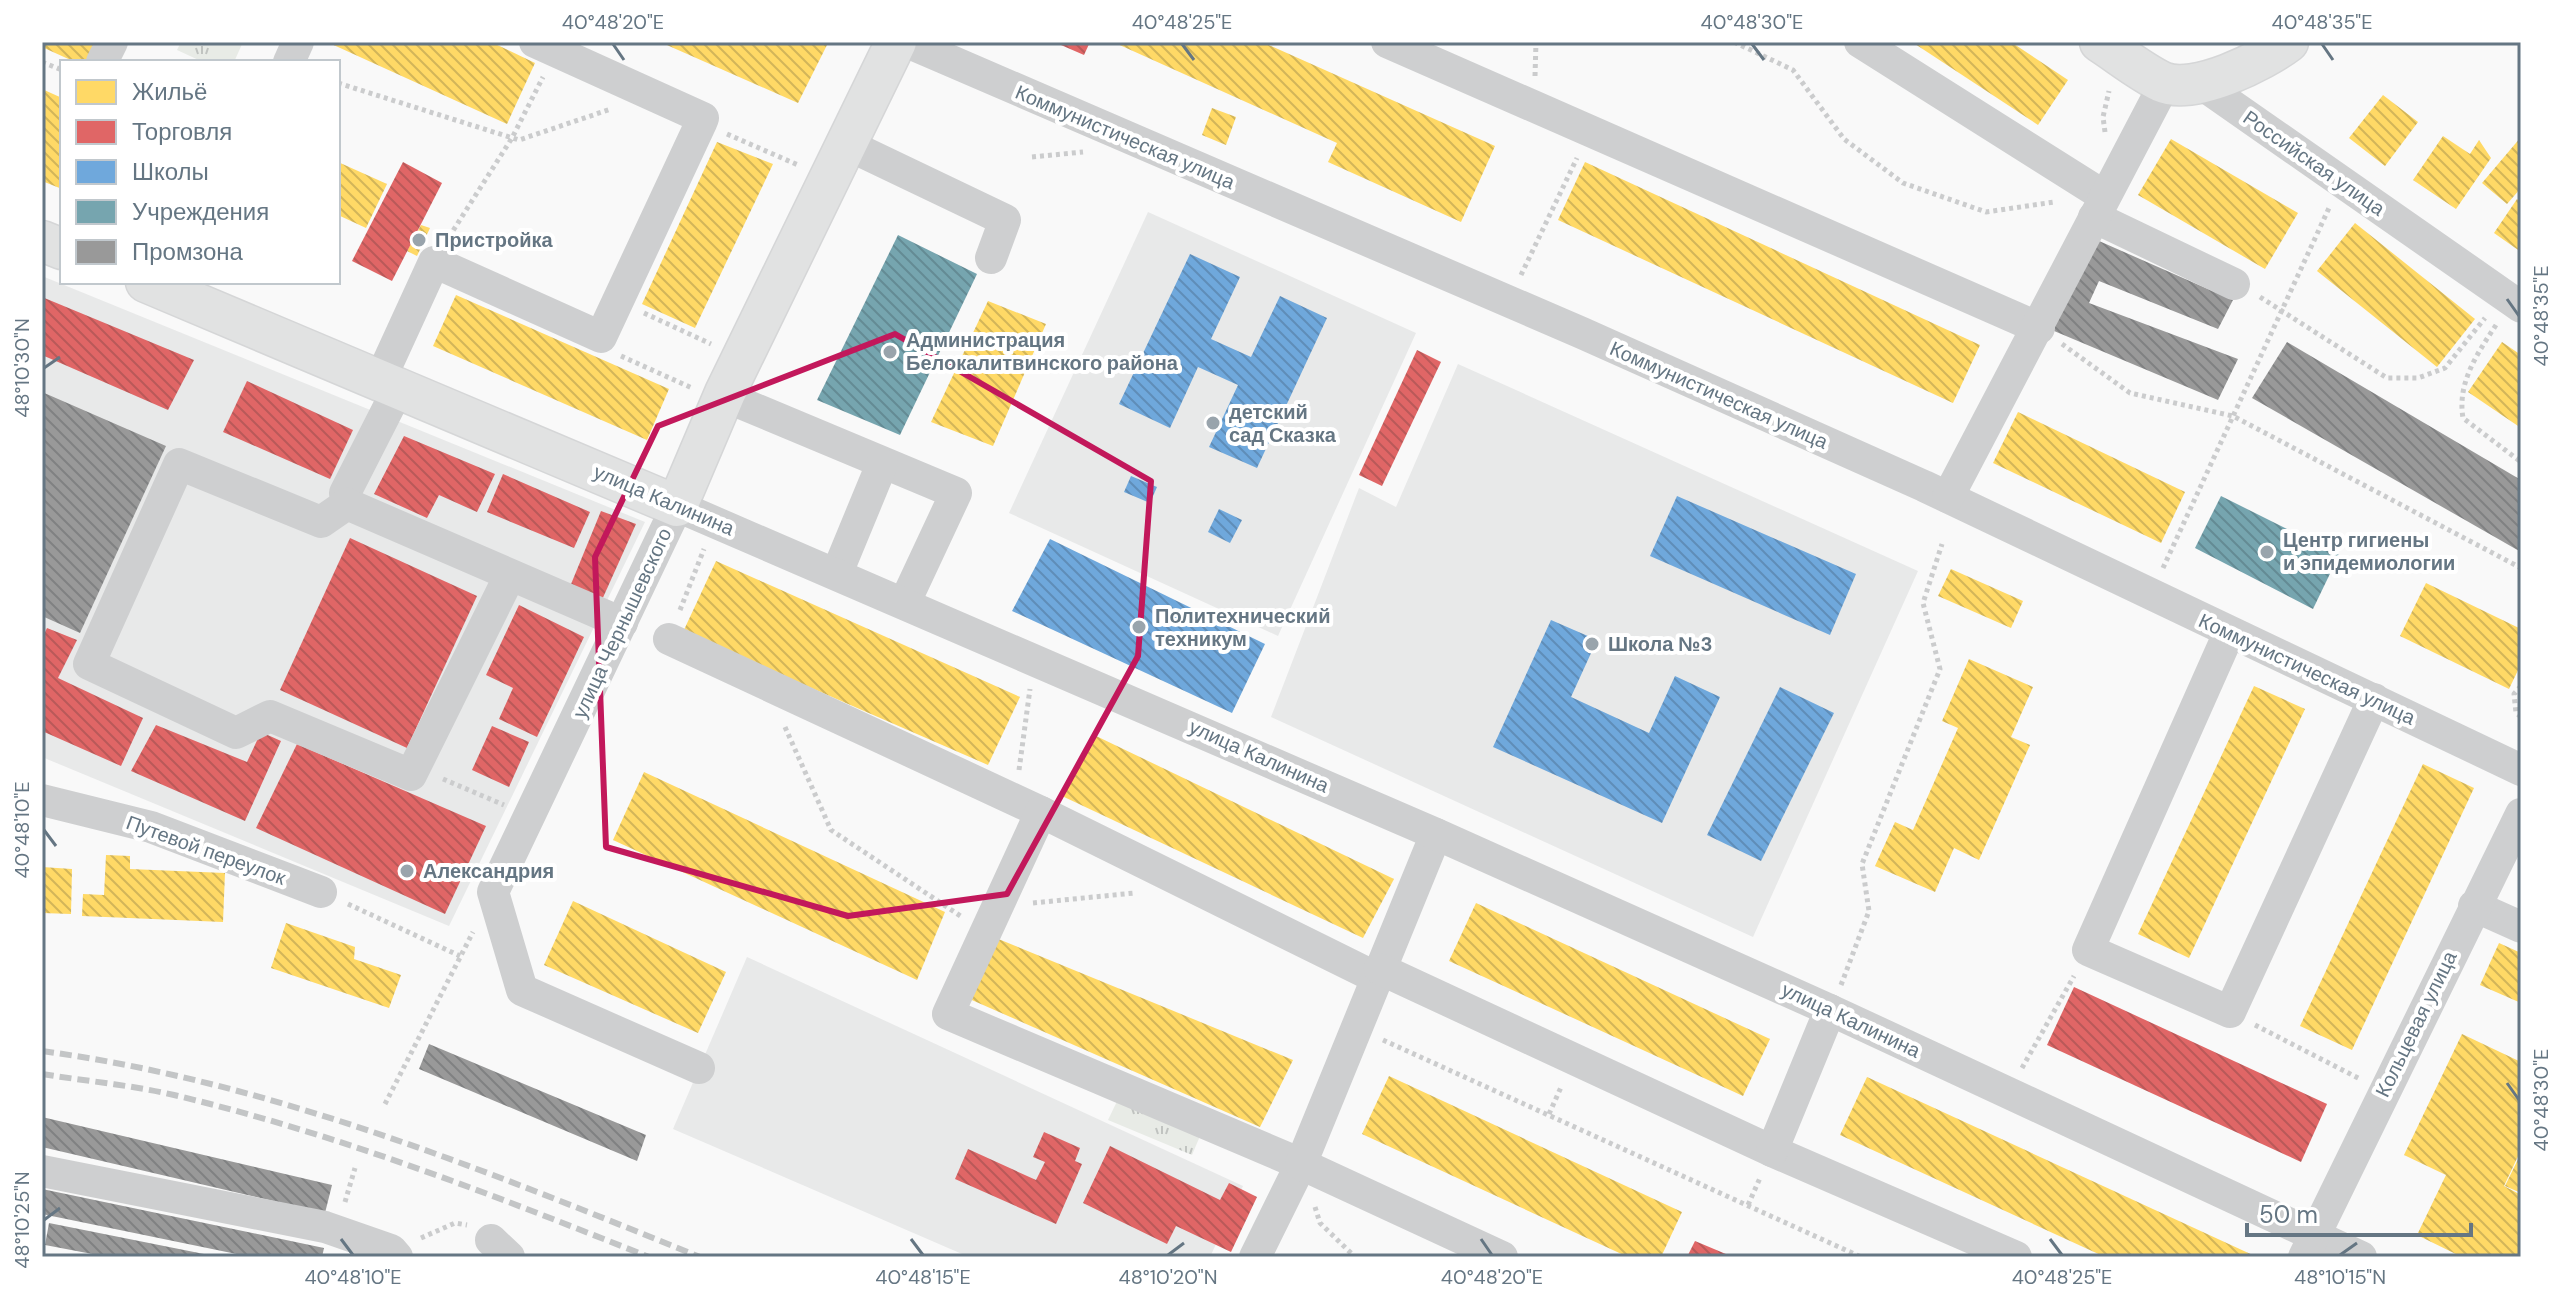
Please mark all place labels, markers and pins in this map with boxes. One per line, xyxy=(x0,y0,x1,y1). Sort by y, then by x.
place label: Пристройка xyxy=(435,227,554,253)
marker: Пристройка xyxy=(410,231,428,249)
place label: Администрация Белокалитвинского района xyxy=(906,327,1179,376)
marker: Администрация Белокалитвинского района xyxy=(881,343,899,361)
place label: детский сад Сказка xyxy=(1229,399,1337,448)
marker: детский сад Сказка xyxy=(1204,414,1222,432)
place label: Центр гигиены и эпидемиологии xyxy=(2283,527,2455,576)
marker: Центр гигиены и эпидемиологии xyxy=(2258,543,2276,561)
place label: Политехнический техникум xyxy=(1155,603,1330,652)
marker: Политехнический техникум xyxy=(1130,618,1148,636)
place label: Школа №3 xyxy=(1608,631,1712,657)
marker: Школа №3 xyxy=(1583,635,1601,653)
place label: Александрия xyxy=(423,858,554,884)
marker: Александрия xyxy=(398,862,416,880)

